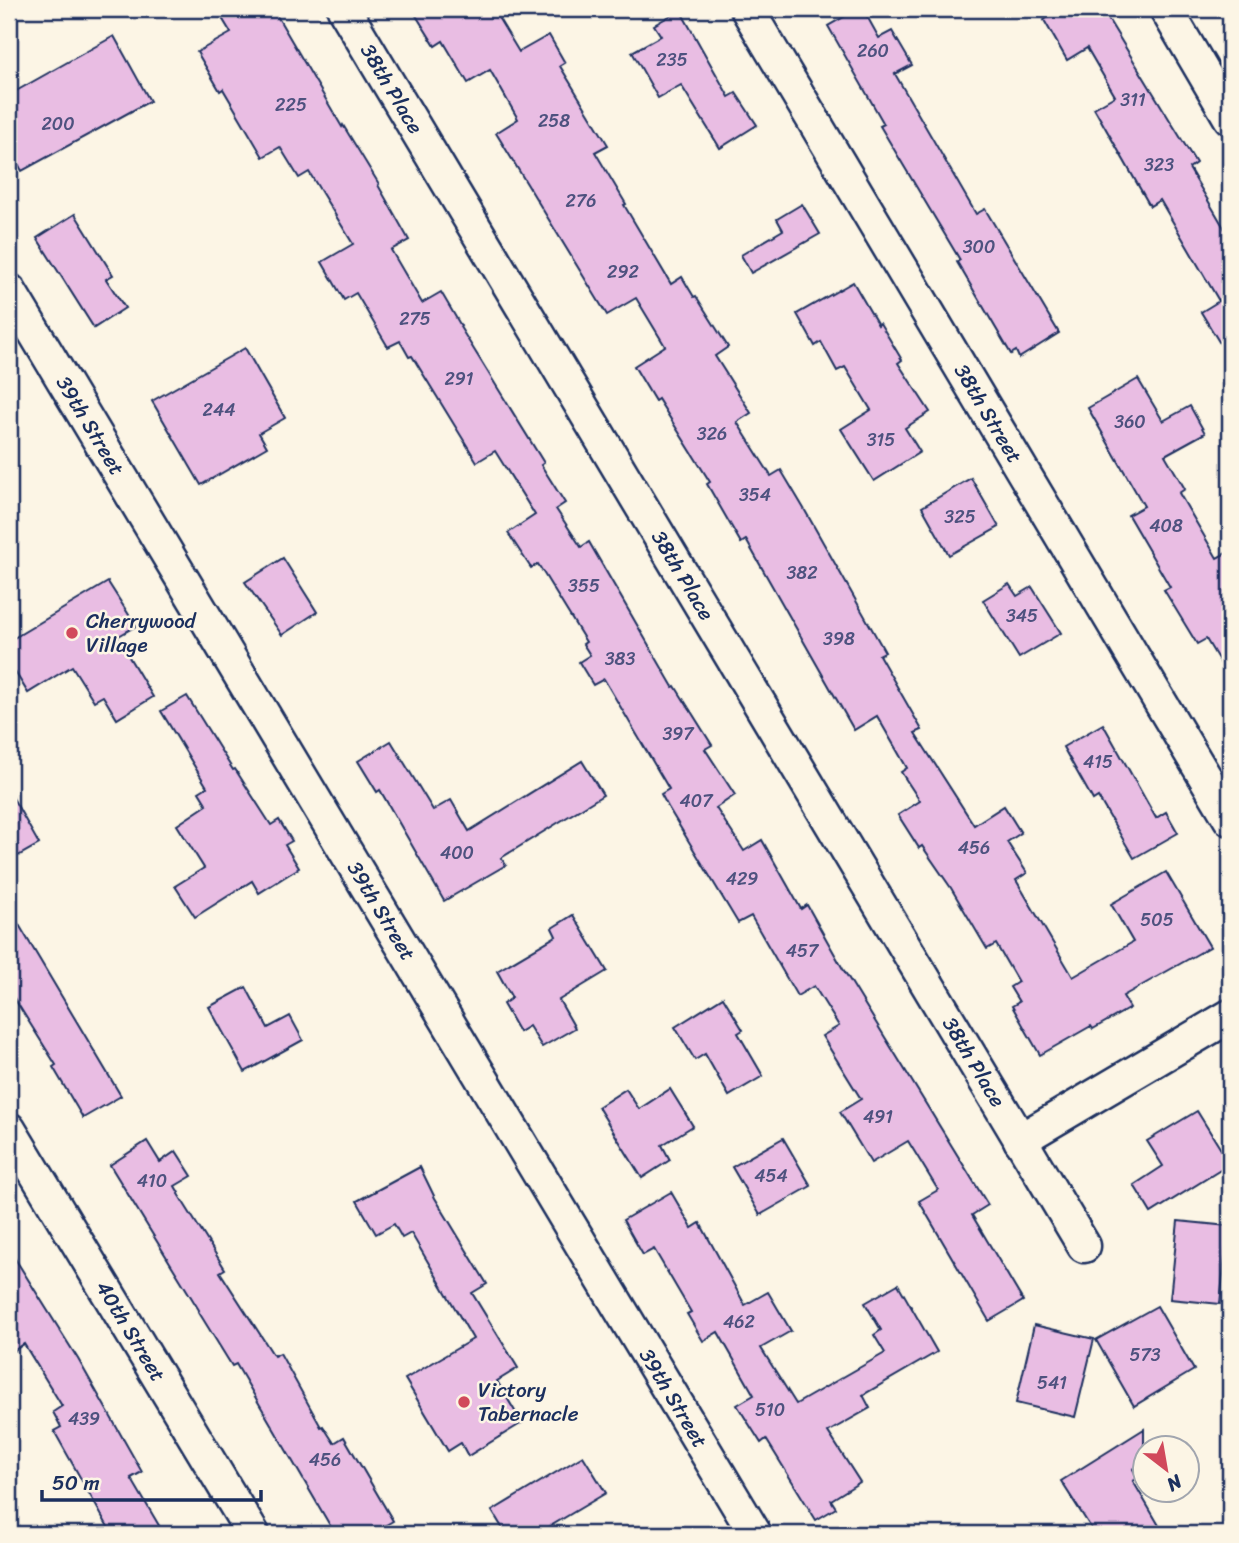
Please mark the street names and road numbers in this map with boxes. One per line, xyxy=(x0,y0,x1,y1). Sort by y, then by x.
street label: 38th Place xyxy=(350,36,434,142)
street label: 38th Street xyxy=(943,356,1033,471)
street label: 39th Street xyxy=(45,368,135,483)
street label: 38th Place xyxy=(641,523,725,628)
street label: 39th Street xyxy=(336,853,426,968)
street label: 38th Place xyxy=(932,1009,1016,1115)
street label: 40th Street xyxy=(85,1273,176,1389)
street label: 39th Street xyxy=(629,1341,718,1455)

